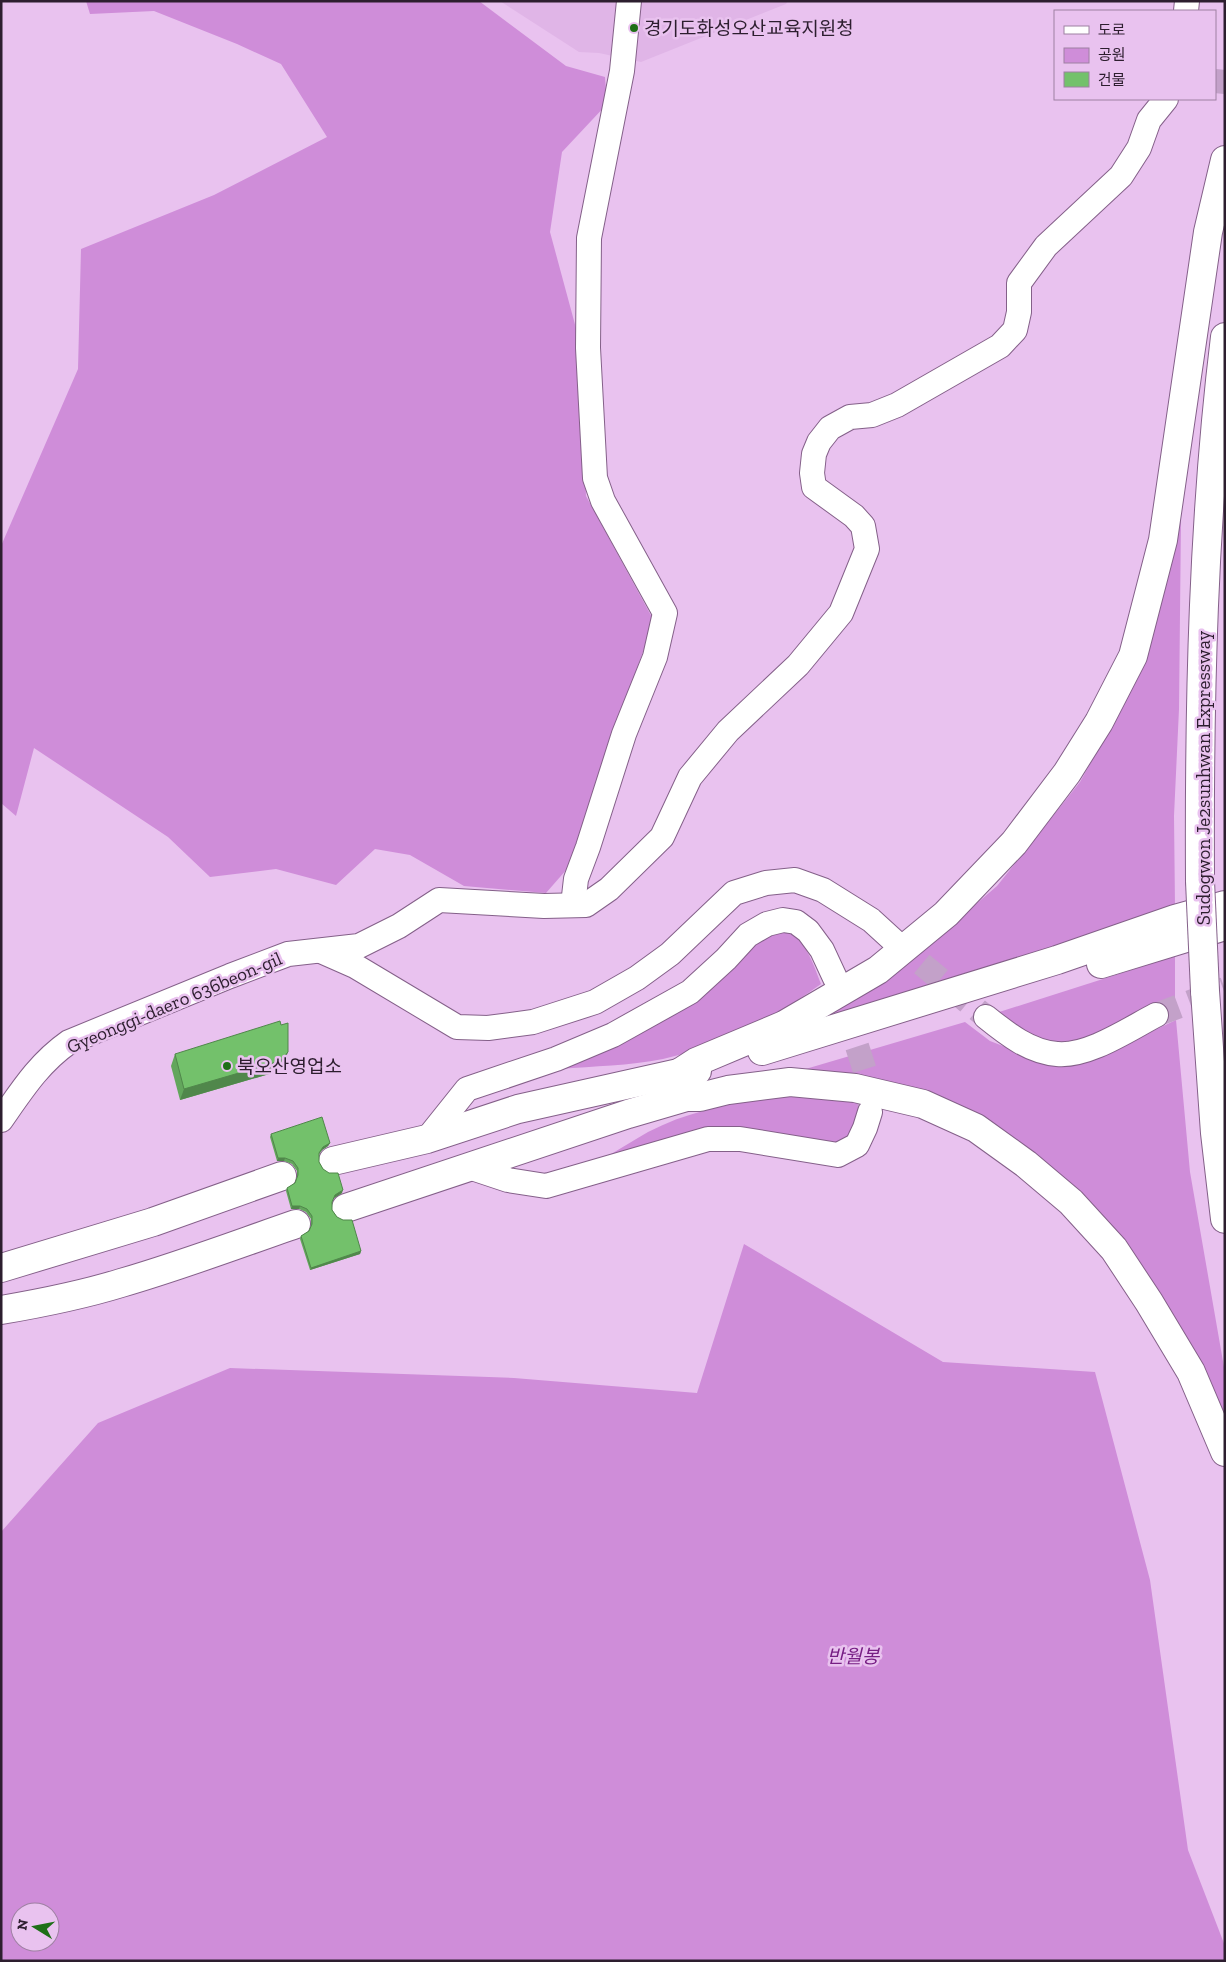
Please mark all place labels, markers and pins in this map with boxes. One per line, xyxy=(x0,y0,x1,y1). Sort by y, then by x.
place label: 경기도화성오산교육지원청 xyxy=(644,17,854,40)
marker: 경기도화성오산교육지원청 xyxy=(628,22,640,34)
place label: 북오산영업소 xyxy=(237,1055,342,1078)
marker: 북오산영업소 xyxy=(221,1060,233,1072)

